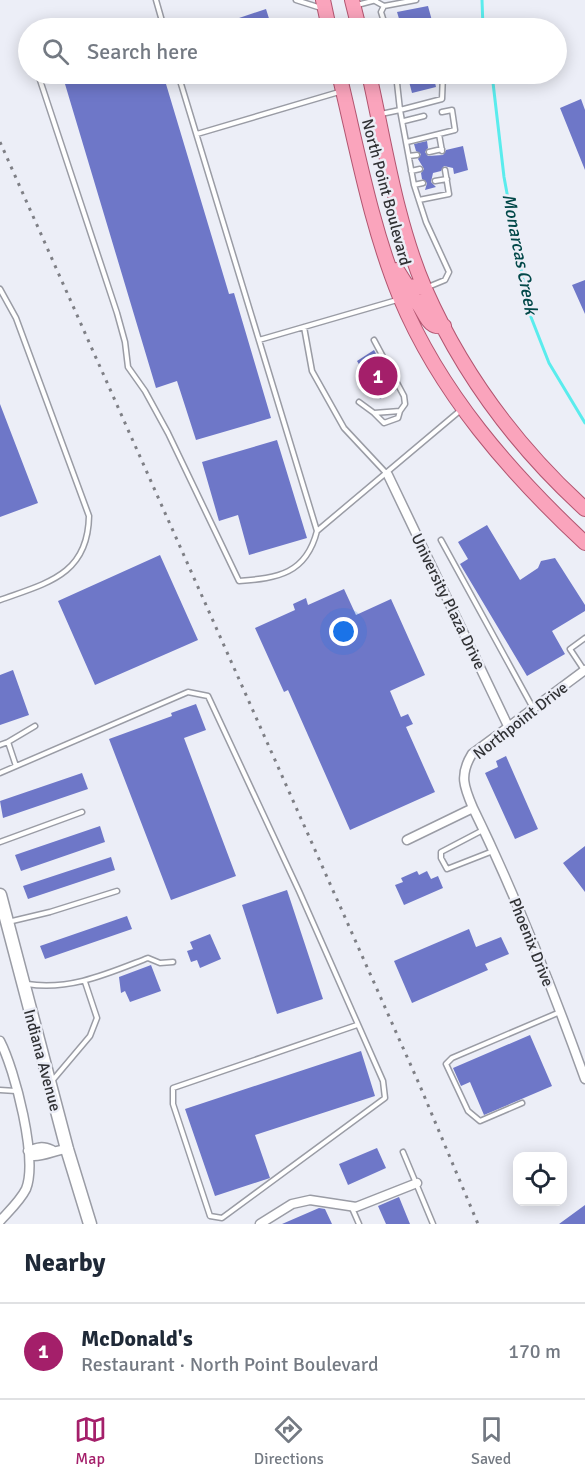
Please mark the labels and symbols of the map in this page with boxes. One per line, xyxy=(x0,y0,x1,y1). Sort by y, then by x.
street label: North Point Boulevard xyxy=(357,117,415,268)
water label: Monarcas Creek xyxy=(497,192,543,318)
pin: 1 xyxy=(358,354,398,398)
street label: University Plaza Drive xyxy=(406,530,490,673)
your location xyxy=(329,617,358,646)
street label: Northpoint Drive xyxy=(469,678,572,764)
street label: Phoenix Drive xyxy=(504,895,558,990)
street label: Indiana Avenue xyxy=(19,1007,65,1113)

